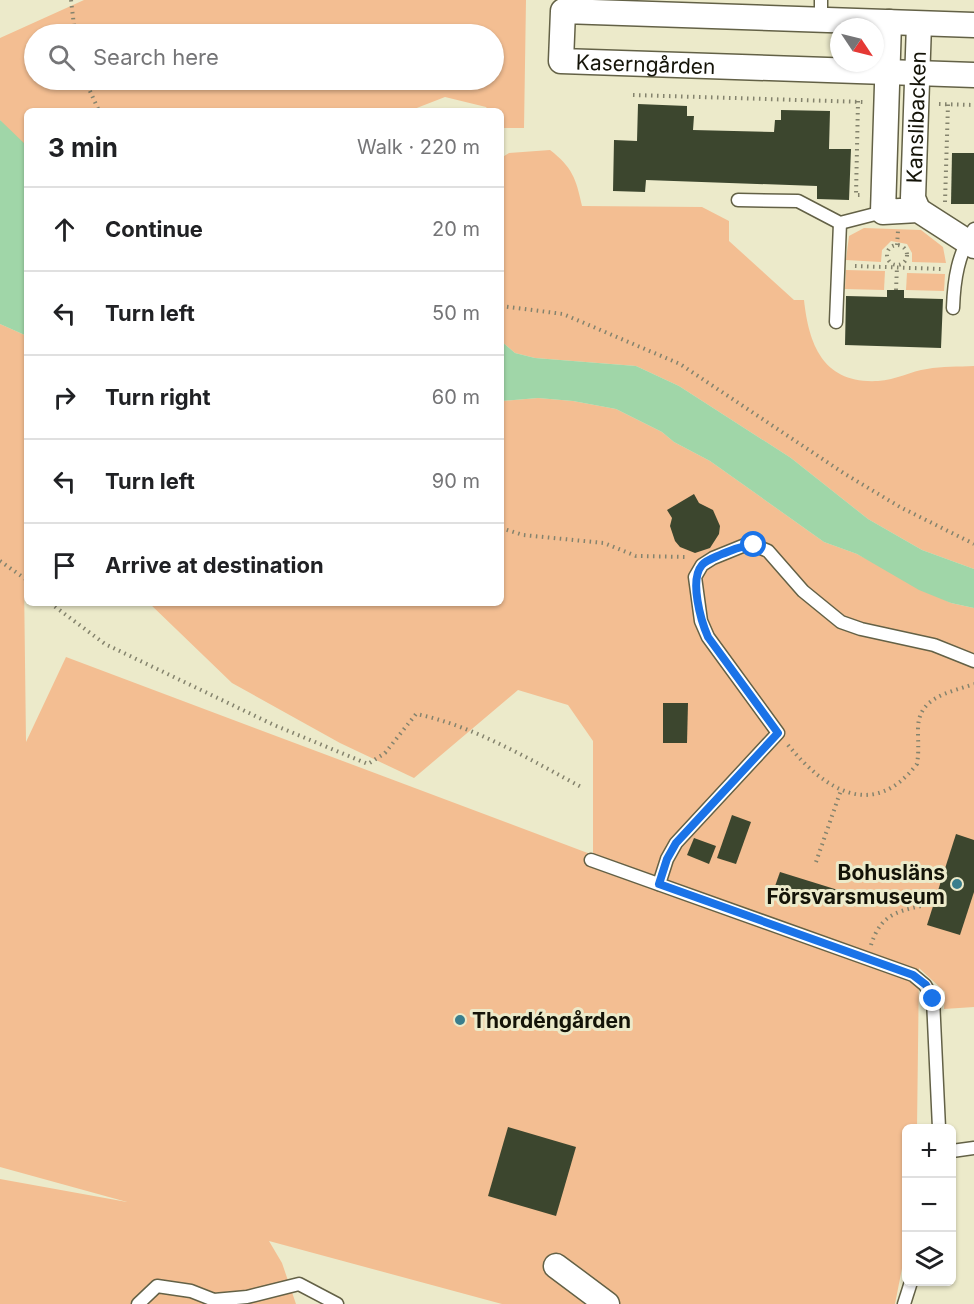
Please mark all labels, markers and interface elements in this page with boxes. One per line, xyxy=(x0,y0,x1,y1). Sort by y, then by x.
north arrow xyxy=(830,18,884,72)
search box xyxy=(24,24,504,90)
icon: search xyxy=(45,41,78,74)
text: Search here xyxy=(93,44,219,70)
street label: Kaserngården xyxy=(575,49,716,79)
street label: Kanslibacken xyxy=(901,51,931,184)
text: 3 min xyxy=(48,132,118,163)
text: Walk · 220 m xyxy=(357,135,480,159)
icon: ahead xyxy=(48,213,81,246)
text: Continue xyxy=(105,216,203,242)
text: 20 m xyxy=(432,217,480,241)
icon: left xyxy=(48,297,81,330)
text: Turn left xyxy=(105,300,195,326)
text: 50 m xyxy=(432,301,480,325)
icon: right xyxy=(48,381,81,414)
text: Turn right xyxy=(105,384,211,410)
text: 60 m xyxy=(432,385,480,409)
icon: left xyxy=(48,465,81,498)
text: Turn left xyxy=(105,468,195,494)
text: 90 m xyxy=(432,469,480,493)
route start xyxy=(740,531,766,557)
icon: arrive xyxy=(48,549,81,582)
text: Arrive at destination xyxy=(105,552,324,578)
place label: Bohusläns Försvarsmuseum xyxy=(766,860,945,909)
marker: Bohusläns Försvarsmuseum xyxy=(950,877,964,891)
route end xyxy=(919,985,945,1011)
place label: Thordéngården xyxy=(472,1008,631,1033)
marker: Thordéngården xyxy=(453,1013,467,1027)
map controls xyxy=(902,1124,956,1286)
button: + xyxy=(902,1124,956,1178)
button: − xyxy=(902,1178,956,1232)
button: layers xyxy=(902,1232,956,1286)

